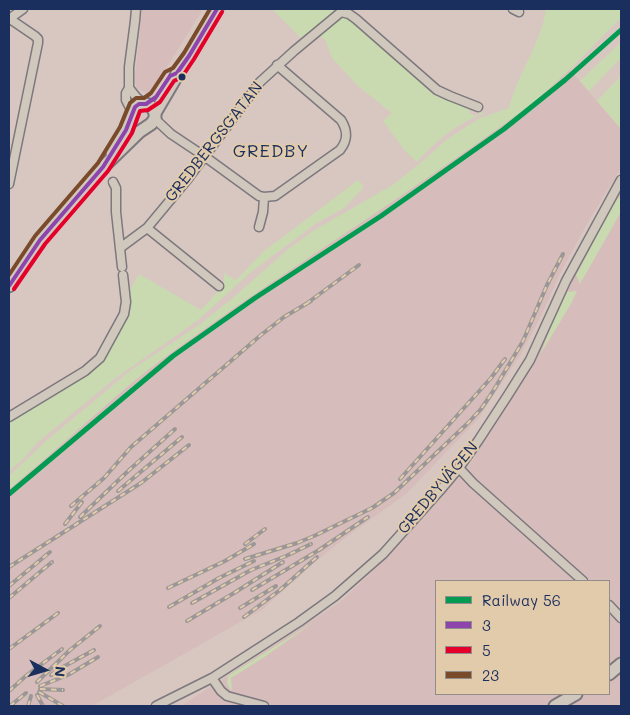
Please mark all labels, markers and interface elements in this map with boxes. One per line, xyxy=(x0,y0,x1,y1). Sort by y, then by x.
unlabelled marker xyxy=(177,72,187,82)
street label: GREDBERGSGATAN xyxy=(161,78,267,206)
district label: GREDBY xyxy=(232,140,310,162)
street label: GREDBYVÄGEN xyxy=(394,438,482,538)
legend xyxy=(435,580,610,695)
text: Railway 56 xyxy=(482,590,561,610)
text: 3 xyxy=(482,615,491,635)
text: 5 xyxy=(482,640,491,660)
north arrow xyxy=(20,645,70,695)
text: N xyxy=(50,665,70,678)
text: 23 xyxy=(482,665,499,685)

